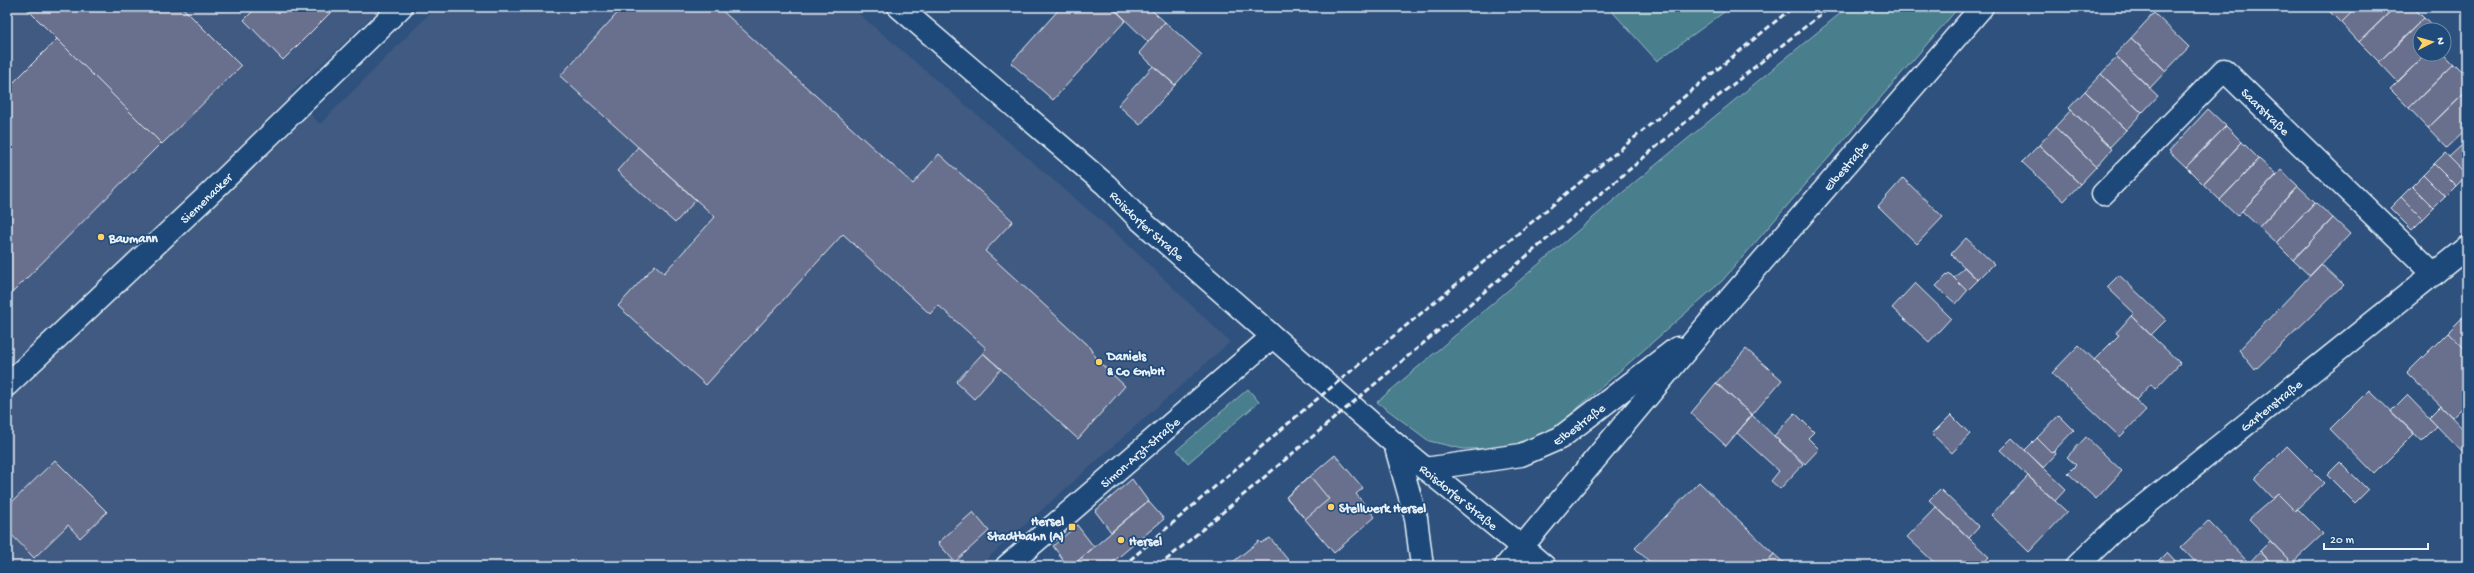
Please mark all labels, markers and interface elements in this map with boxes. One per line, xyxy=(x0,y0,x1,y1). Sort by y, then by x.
north arrow xyxy=(2412,22,2452,62)
text: N xyxy=(2434,37,2446,45)
street label: Saarstraße xyxy=(2237,86,2292,140)
street label: Elbestraße xyxy=(1821,139,1873,195)
street label: Siemenacker xyxy=(178,170,237,228)
street label: Roisdorfer Straße xyxy=(1106,189,1187,265)
marker: Baumann xyxy=(96,232,106,242)
place label: Baumann xyxy=(108,232,159,247)
place label: Daniels & Co GmbH xyxy=(1106,350,1165,380)
marker: Daniels & Co GmbH xyxy=(1094,357,1104,367)
street label: Gartenstraße xyxy=(2238,377,2306,436)
street label: Elbestraße xyxy=(1551,401,1609,450)
street label: Simon-Arzt-Straße xyxy=(1098,415,1184,492)
street label: Roisdorfer Straße xyxy=(1416,462,1500,535)
marker: Stellwerk Hersel xyxy=(1326,502,1336,512)
place label: Stellwerk Hersel xyxy=(1339,502,1426,517)
place label: Hersel Stadtbahn (A) xyxy=(987,515,1064,545)
marker: Hersel Stadtbahn (A) xyxy=(1067,522,1077,532)
scale bar xyxy=(2324,525,2428,551)
text: 20 m xyxy=(2330,534,2355,548)
marker: Hersel xyxy=(1116,535,1126,545)
place label: Hersel xyxy=(1129,535,1162,550)

